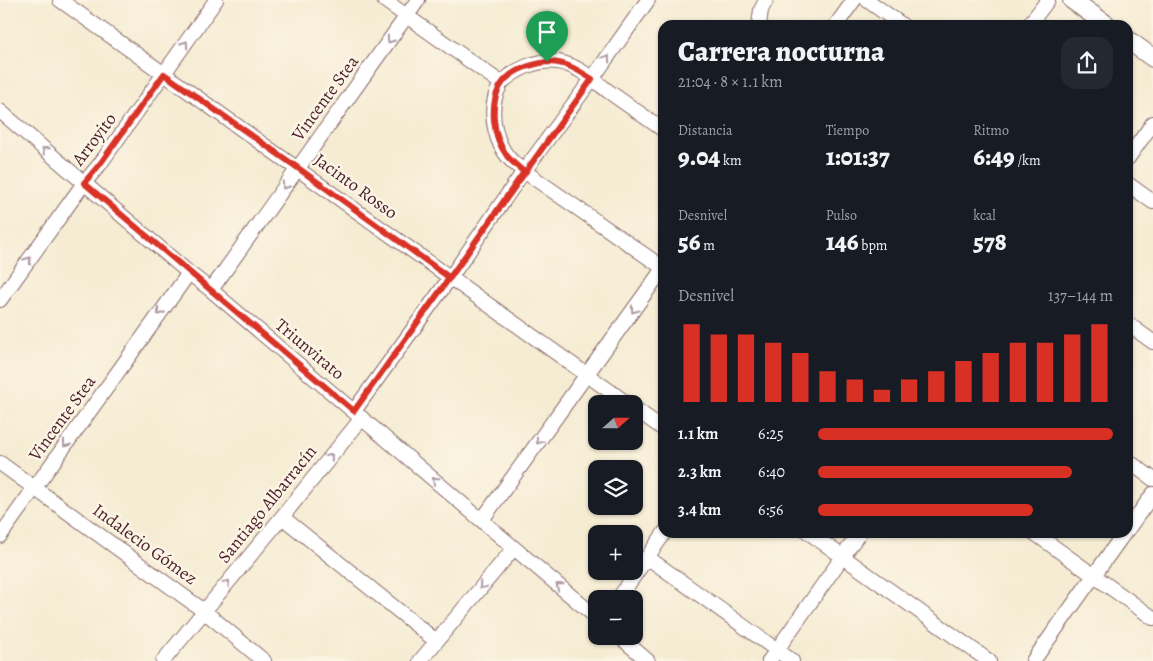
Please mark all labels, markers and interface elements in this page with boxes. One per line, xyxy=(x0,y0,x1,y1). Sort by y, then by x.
pin xyxy=(526,11,568,62)
icon: arrive xyxy=(533,18,561,46)
text: Carrera nocturna xyxy=(678,33,885,71)
one-way arrow xyxy=(387,34,396,44)
button: share xyxy=(1061,37,1113,89)
one-way arrow xyxy=(179,40,188,49)
street label: Vincente Stea xyxy=(285,50,364,146)
one-way arrow xyxy=(601,55,610,64)
text: 21:04 · 8 × 1.1 km xyxy=(678,71,783,93)
street label: Arroyito xyxy=(66,108,122,171)
text: Distancia xyxy=(678,121,733,140)
text: Tiempo xyxy=(826,121,869,140)
text: Ritmo xyxy=(973,121,1009,140)
text: 9.04 xyxy=(678,140,720,174)
text: 1:01:37 xyxy=(826,140,890,174)
text: 6:49 xyxy=(973,140,1015,174)
one-way arrow xyxy=(42,147,51,156)
street label: Jacinto Rosso xyxy=(309,148,403,224)
text: km xyxy=(720,151,742,170)
text: /km xyxy=(1015,151,1041,170)
one-way arrow xyxy=(282,180,291,190)
text: Desnivel xyxy=(678,206,727,225)
text: Pulso xyxy=(826,206,857,225)
text: kcal xyxy=(973,206,996,225)
text: 56 xyxy=(678,225,700,259)
text: 146 xyxy=(826,225,859,259)
text: 578 xyxy=(973,225,1007,259)
text: m xyxy=(700,236,715,255)
text: bpm xyxy=(859,236,887,255)
one-way arrow xyxy=(23,257,31,266)
text: Desnivel xyxy=(678,285,734,307)
text: 137–144 m xyxy=(1048,285,1113,307)
one-way arrow xyxy=(631,304,640,314)
one-way arrow xyxy=(157,306,166,316)
street label: Triunvirato xyxy=(270,313,350,385)
street label: Vincente Stea xyxy=(22,370,101,466)
north arrow xyxy=(588,395,642,450)
map controls xyxy=(588,395,643,645)
text: 1.1 km xyxy=(678,423,718,445)
text: 6:25 xyxy=(758,423,784,445)
one-way arrow xyxy=(536,435,544,444)
one-way arrow xyxy=(63,438,72,448)
street label: Santiago Albarracín xyxy=(212,440,322,568)
one-way arrow xyxy=(325,454,333,463)
button: layers xyxy=(588,460,643,515)
text: 2.3 km xyxy=(678,461,721,483)
text: 6:40 xyxy=(758,461,785,483)
one-way arrow xyxy=(432,477,441,486)
street label: Indalecio Gómez xyxy=(88,498,202,590)
text: 3.4 km xyxy=(678,499,721,521)
text: 6:56 xyxy=(758,499,783,521)
button: + xyxy=(588,525,643,580)
one-way arrow xyxy=(221,580,230,589)
one-way arrow xyxy=(479,580,488,589)
one-way arrow xyxy=(555,582,564,591)
button: − xyxy=(588,590,643,645)

